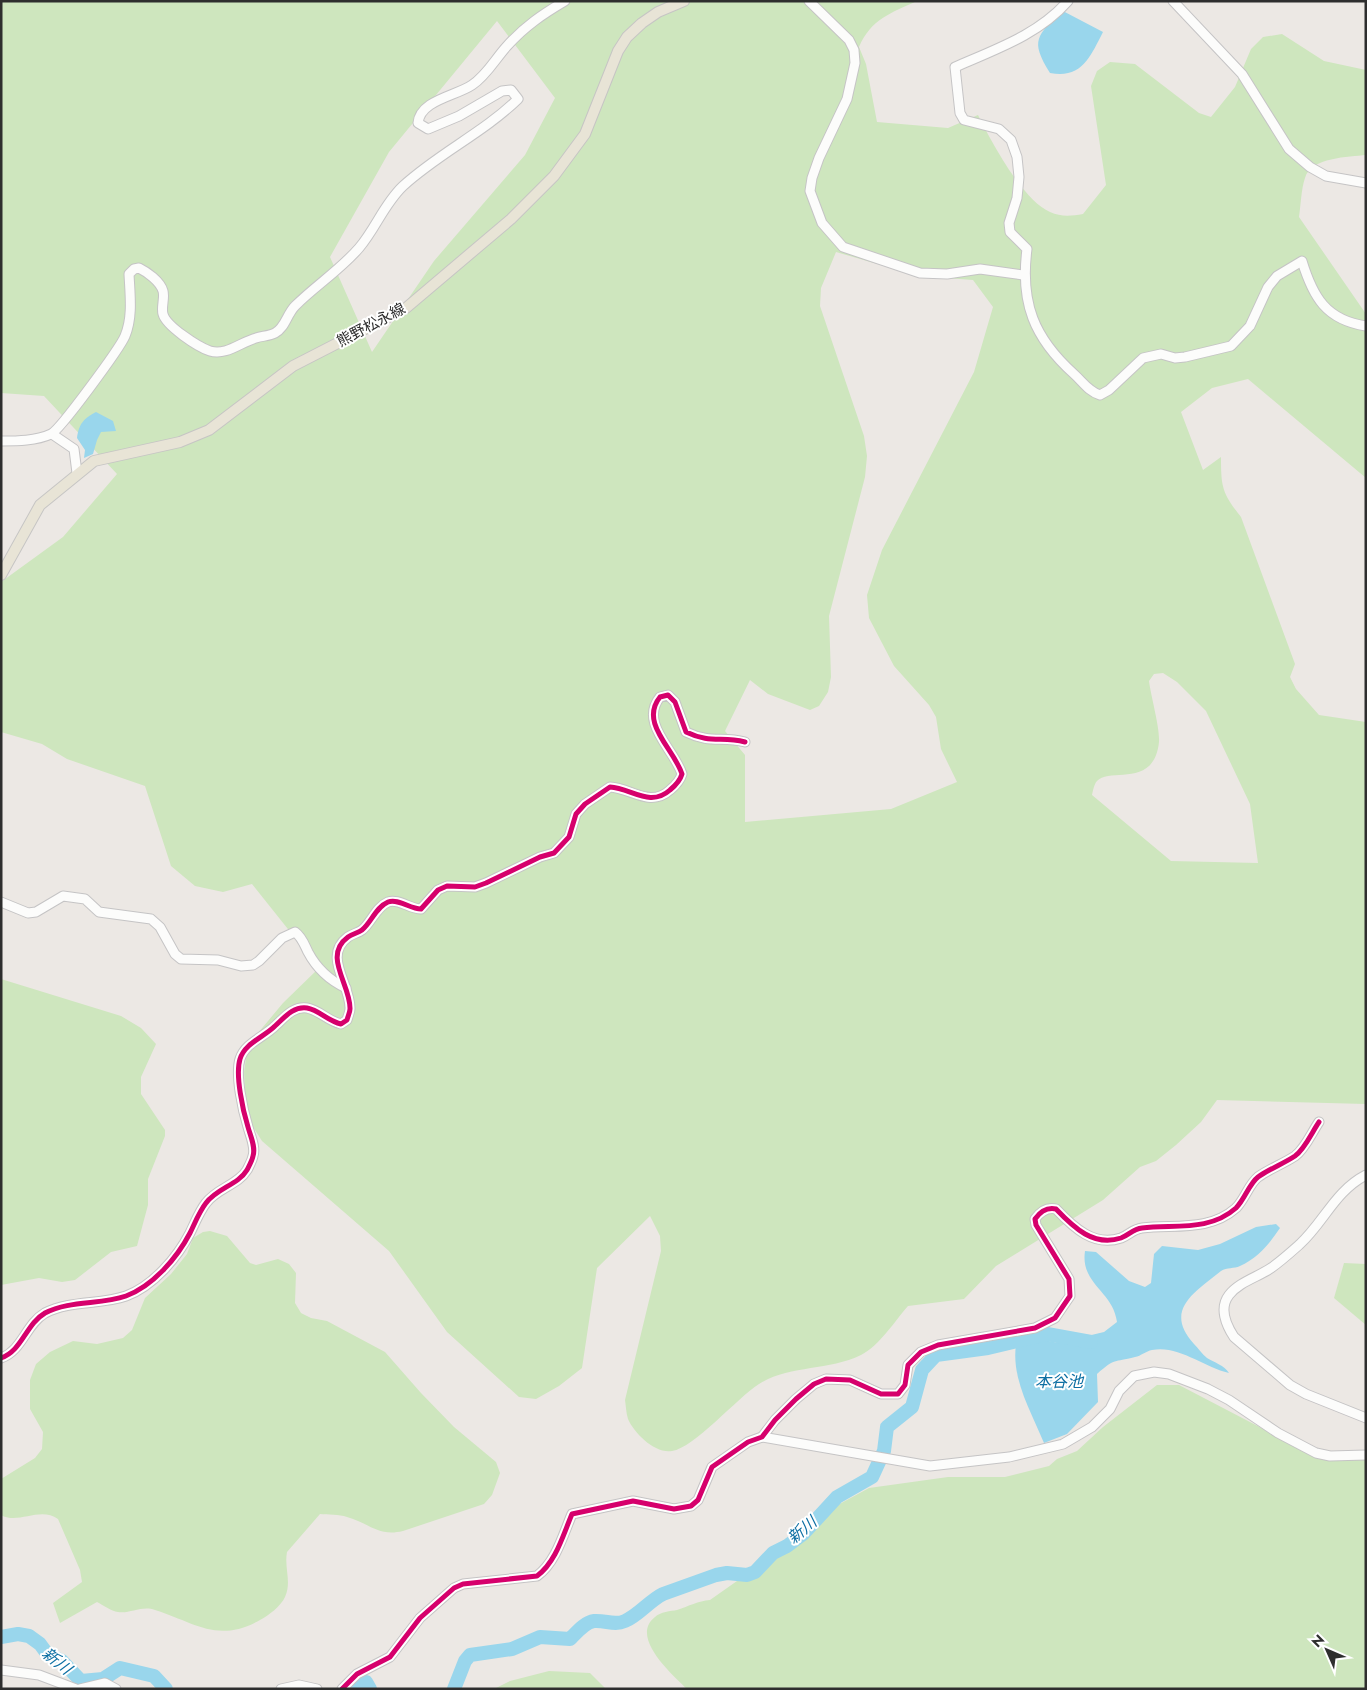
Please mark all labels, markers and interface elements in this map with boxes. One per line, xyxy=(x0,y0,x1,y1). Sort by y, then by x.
street label: 熊野松永線 xyxy=(333,298,409,352)
water label: 本谷池 xyxy=(1035,1370,1085,1393)
water label: 新川 xyxy=(782,1510,823,1549)
north arrow xyxy=(1302,1625,1352,1675)
text: N xyxy=(1307,1630,1329,1652)
water label: 新川 xyxy=(37,1642,78,1681)

